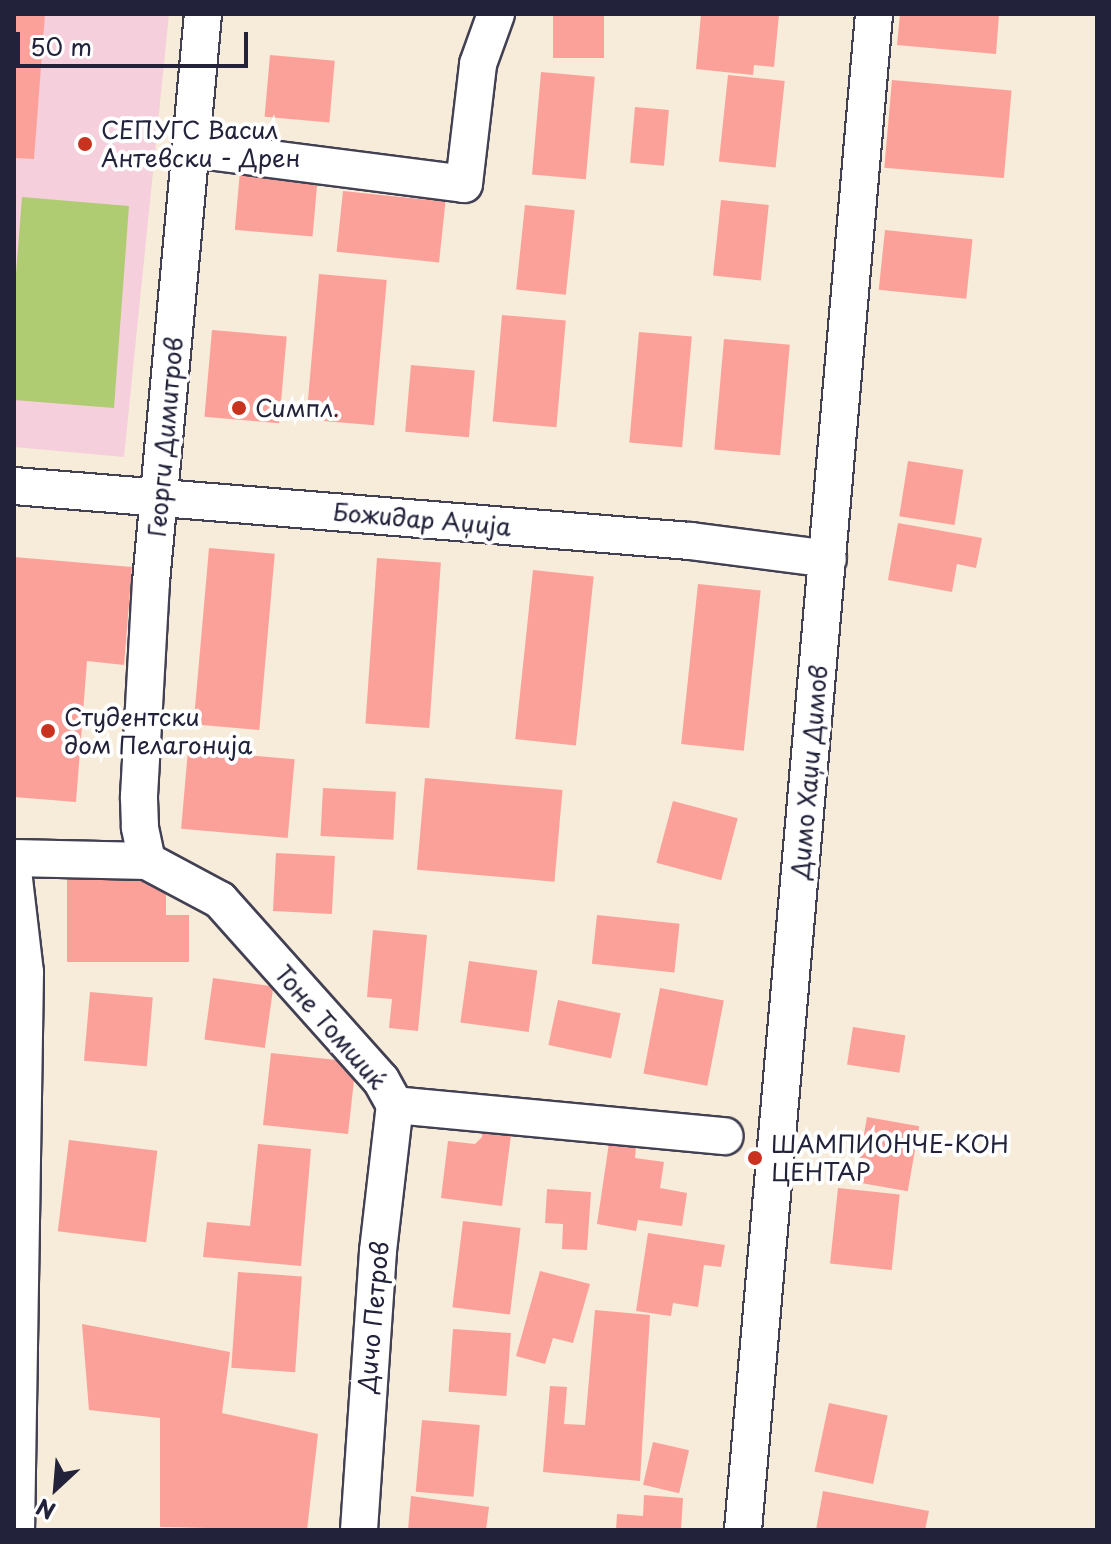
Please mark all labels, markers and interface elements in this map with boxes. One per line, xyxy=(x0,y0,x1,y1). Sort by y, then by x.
scale bar xyxy=(20,16,252,66)
text: 50 m xyxy=(30,28,92,64)
place label: СЕПУГС Васил Антевски - Дрен xyxy=(101,116,301,172)
marker: СЕПУГС Васил Антевски - Дрен xyxy=(76,135,94,153)
street label: Георги Димитров xyxy=(142,336,188,538)
place label: Симпл. xyxy=(255,394,339,422)
marker: Симпл. xyxy=(230,399,248,417)
street label: Божидар Аџија xyxy=(331,497,513,541)
street label: Димо Хаџи Димов xyxy=(785,663,833,881)
place label: Студентски дом Пелагонија xyxy=(64,703,253,759)
marker: Студентски дом Пелагонија xyxy=(39,722,57,740)
street label: Тоне Томшиќ xyxy=(269,959,393,1095)
place label: ШАМПИОНЧЕ-КОН ЦЕНТАР xyxy=(771,1130,1009,1186)
marker: ШАМПИОНЧЕ-КОН ЦЕНТАР xyxy=(746,1149,764,1167)
street label: Дичо Петров xyxy=(352,1240,394,1394)
north arrow xyxy=(16,1448,96,1528)
text: N xyxy=(30,1491,60,1529)

